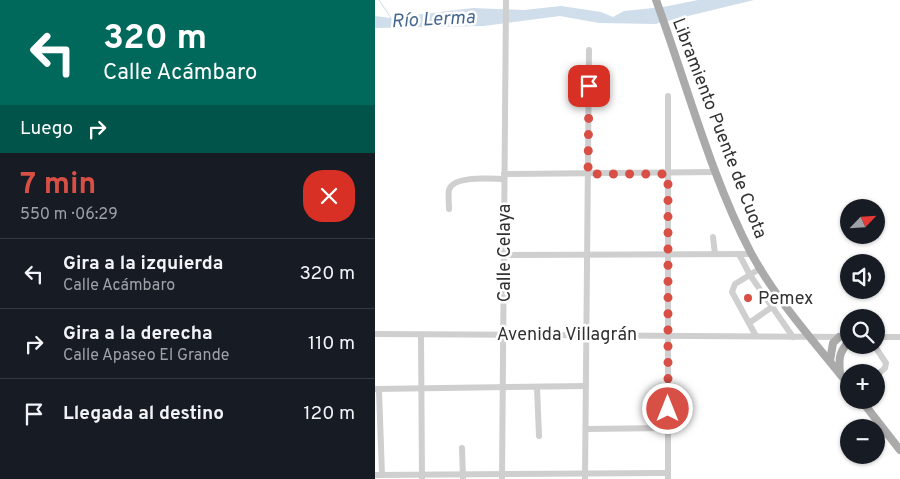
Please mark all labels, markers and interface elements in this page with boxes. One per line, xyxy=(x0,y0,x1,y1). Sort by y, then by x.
water label: Río Lerma xyxy=(391,6,476,34)
street label: Libramiento Puente de Cuota xyxy=(666,15,771,242)
text: 320 m xyxy=(103,17,207,61)
icon: left xyxy=(20,20,85,85)
text: Calle Acámbaro xyxy=(103,60,257,87)
pin xyxy=(568,65,610,107)
icon: arrive xyxy=(575,72,603,100)
icon: right xyxy=(83,115,111,143)
text: Luego xyxy=(20,117,73,141)
text: 7 min xyxy=(20,167,96,204)
button: close xyxy=(303,170,355,222)
north arrow xyxy=(840,199,885,244)
map controls xyxy=(840,199,885,464)
street label: Calle Celaya xyxy=(494,204,517,302)
text: 550 m · 06:29 xyxy=(20,205,118,225)
text: Gira a la izquierda xyxy=(63,252,223,276)
button: sound xyxy=(840,254,885,299)
icon: left xyxy=(20,260,48,288)
text: 320 m xyxy=(300,262,355,286)
text: Calle Acámbaro xyxy=(63,276,175,296)
place label: Pemex xyxy=(758,288,813,311)
marker: Pemex xyxy=(742,292,754,304)
button: search xyxy=(840,309,885,354)
text: Gira a la derecha xyxy=(63,322,213,346)
street label: Avenida Villagrán xyxy=(497,324,637,347)
icon: right xyxy=(20,330,48,358)
text: 110 m xyxy=(308,332,355,356)
text: Calle Apaseo El Grande xyxy=(63,346,229,366)
button: + xyxy=(840,364,885,409)
position arrow xyxy=(641,382,693,434)
icon: arrive xyxy=(20,400,48,428)
text: Llegada al destino xyxy=(63,402,224,426)
text: 120 m xyxy=(304,402,355,426)
button: − xyxy=(840,419,885,464)

